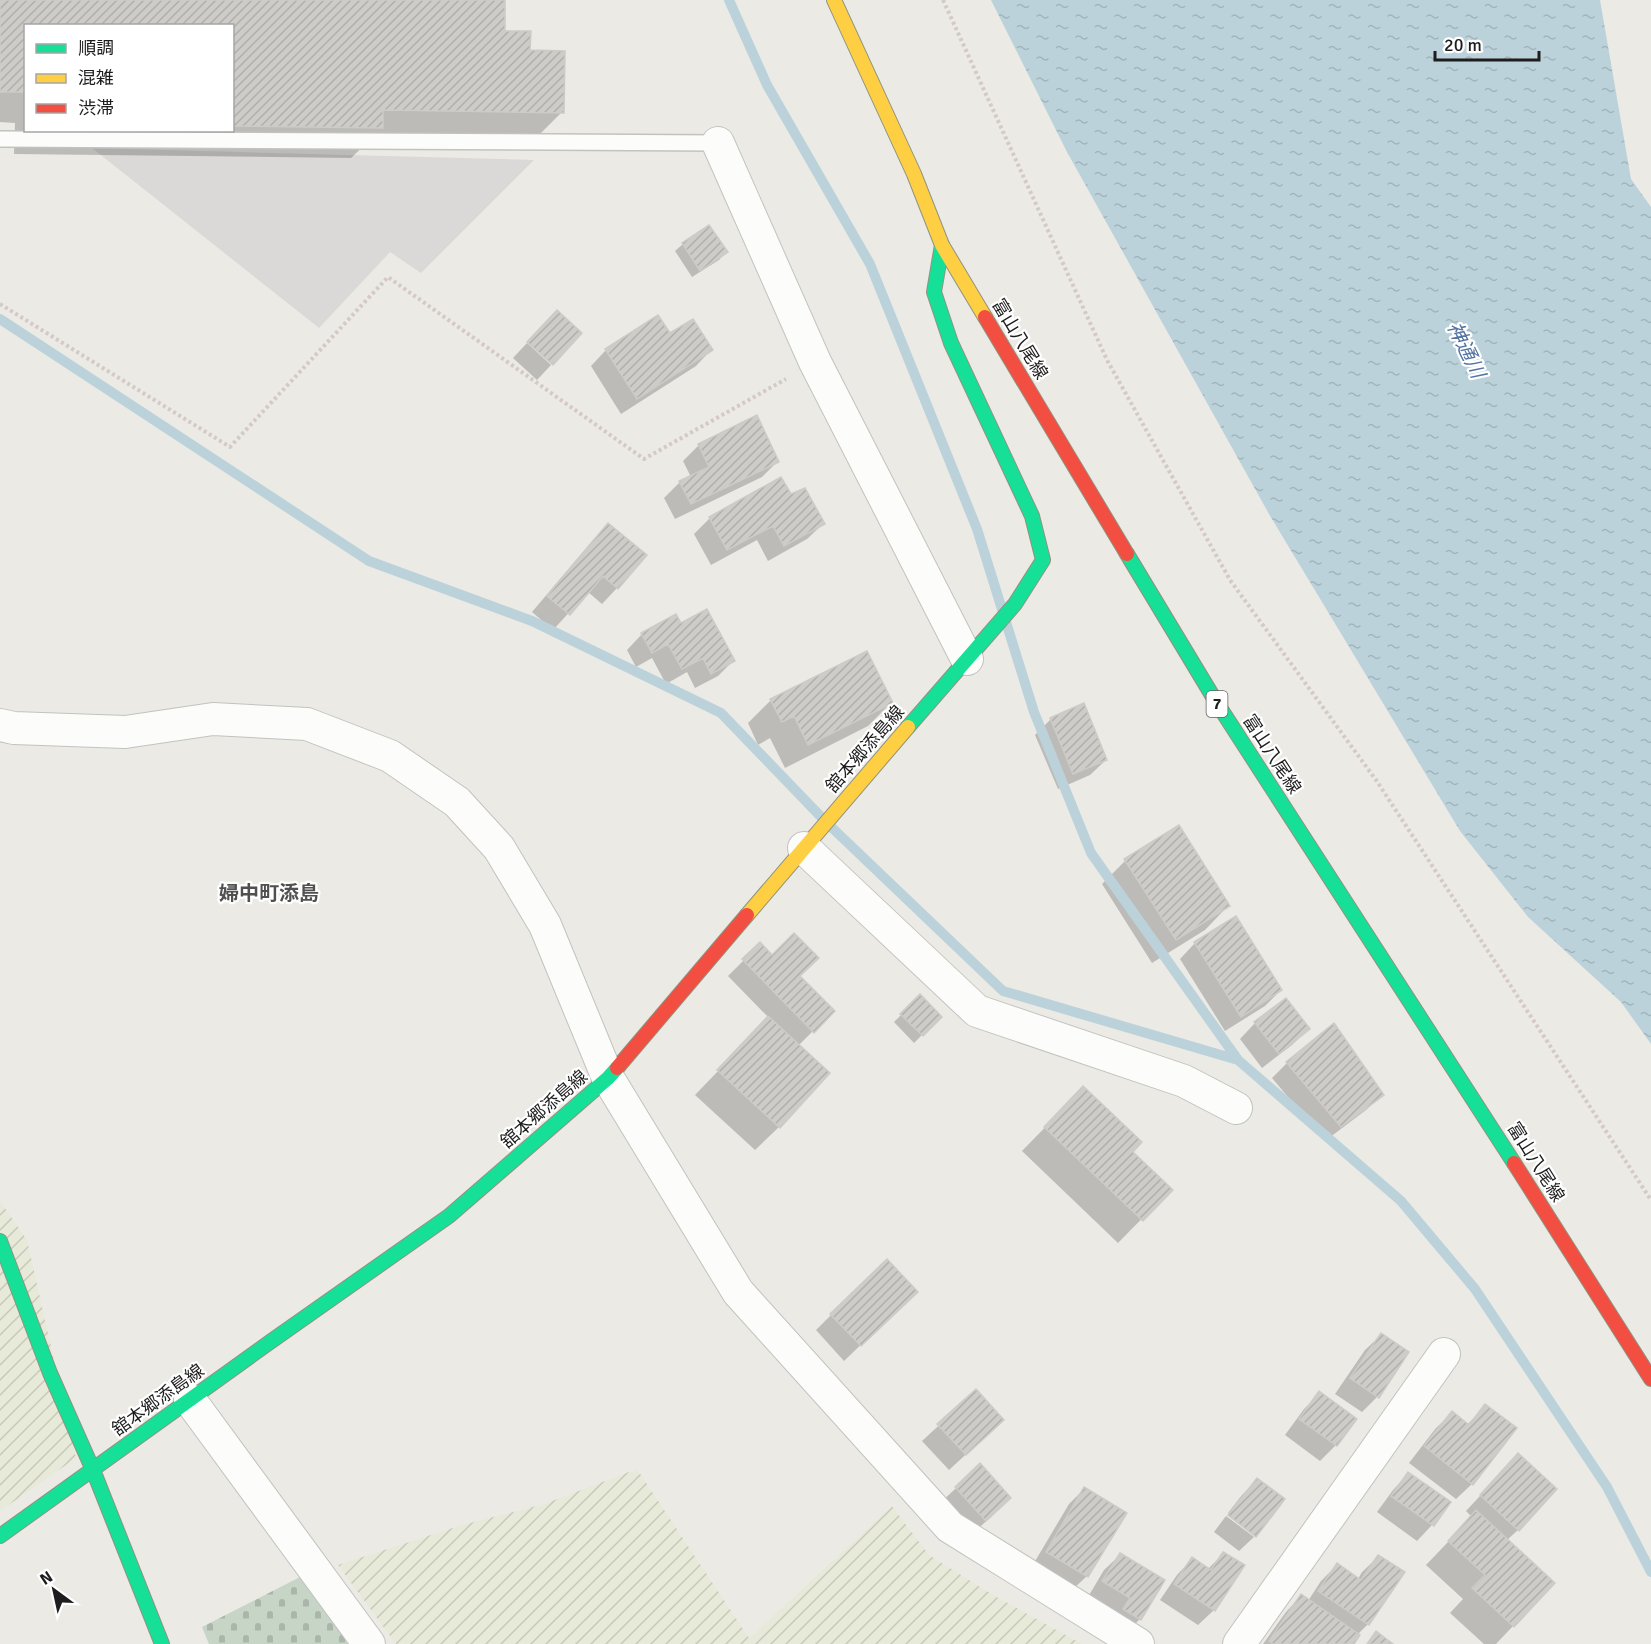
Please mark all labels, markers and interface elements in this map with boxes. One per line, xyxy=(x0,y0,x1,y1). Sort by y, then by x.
legend xyxy=(24,24,234,132)
scale bar xyxy=(1435,24,1538,62)
text: 20 m xyxy=(1444,34,1482,56)
text: 順調 xyxy=(78,37,114,59)
text: 混雑 xyxy=(78,67,114,89)
text: 渋滞 xyxy=(78,97,114,119)
street label: 富山八尾線 xyxy=(987,295,1053,383)
water label: 神通川 xyxy=(1442,318,1491,384)
road number: 7 xyxy=(1206,691,1228,717)
street label: 舘本郷添島線 xyxy=(821,701,909,797)
street label: 富山八尾線 xyxy=(1238,710,1306,798)
district label: 婦中町添島 xyxy=(219,881,319,906)
street label: 舘本郷添島線 xyxy=(496,1065,592,1153)
street label: 富山八尾線 xyxy=(1503,1118,1569,1206)
street label: 舘本郷添島線 xyxy=(108,1359,208,1441)
north arrow xyxy=(24,1560,84,1620)
text: N xyxy=(36,1567,56,1590)

